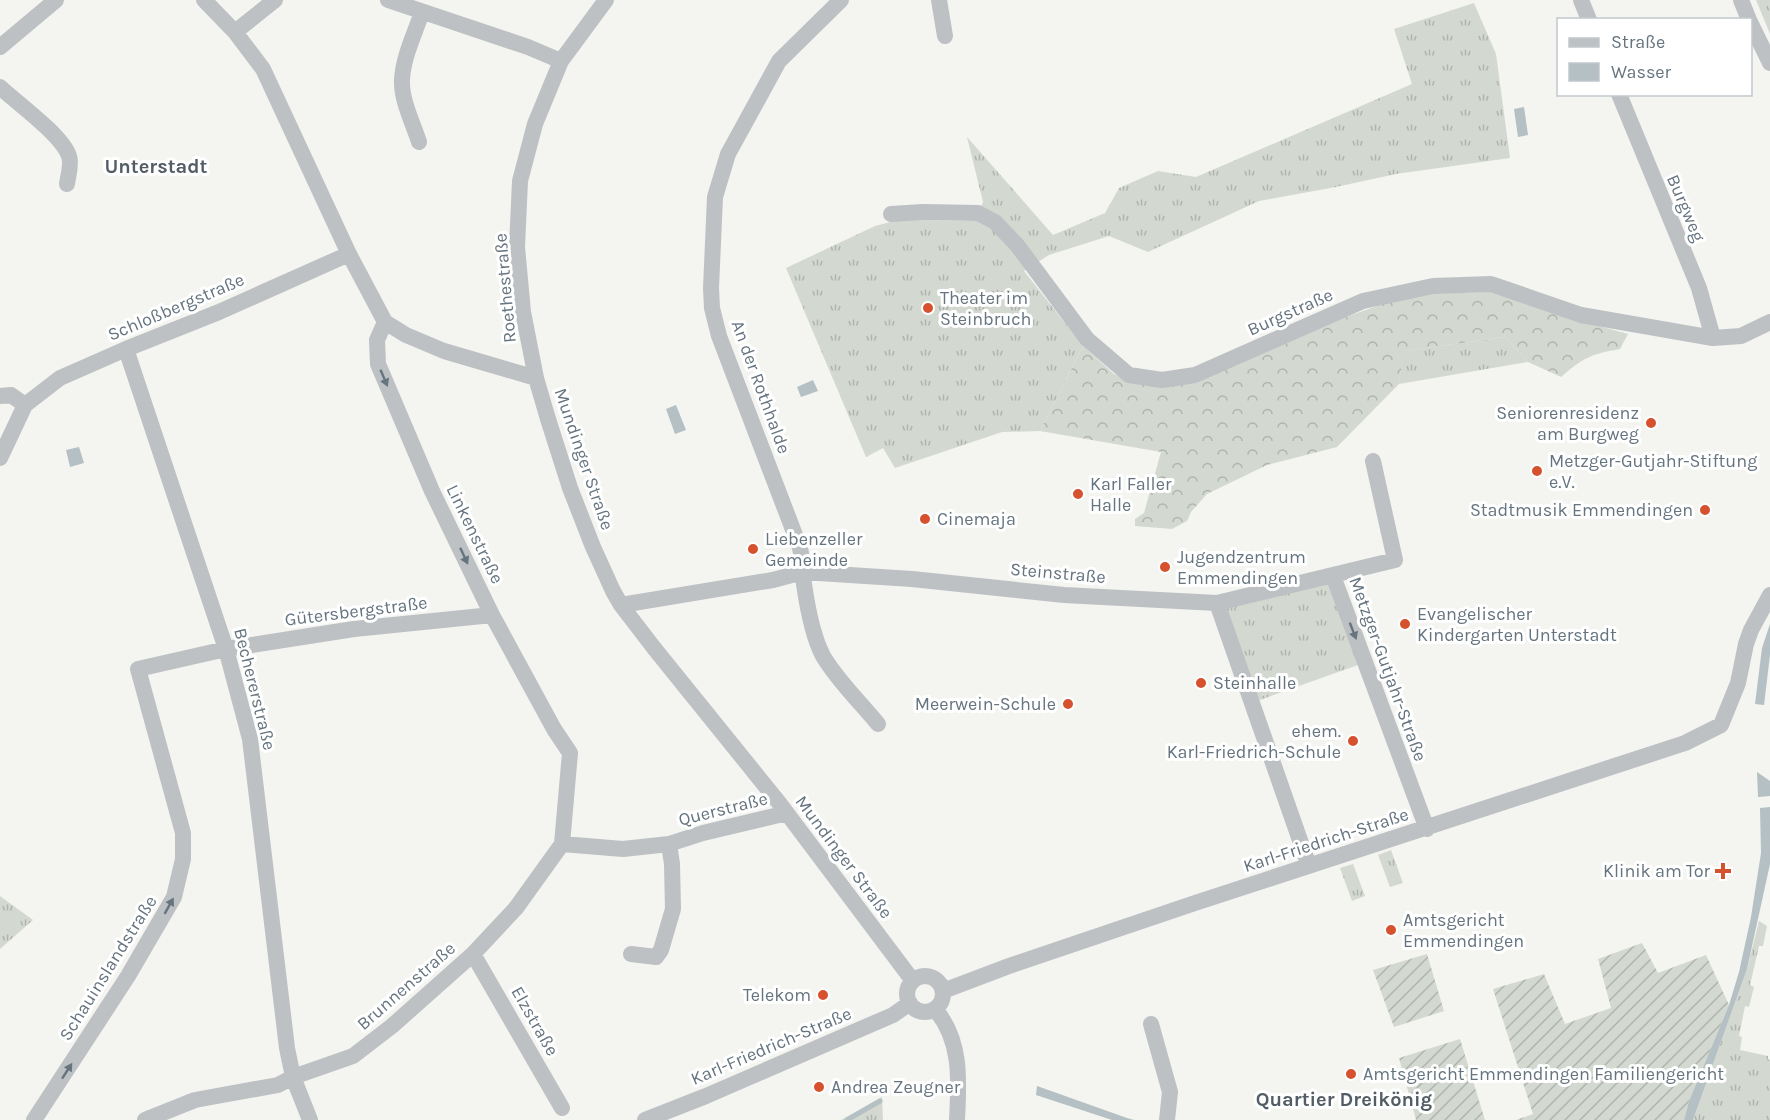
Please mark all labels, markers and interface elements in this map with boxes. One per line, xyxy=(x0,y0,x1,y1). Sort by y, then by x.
legend xyxy=(1557,18,1752,96)
text: Straße xyxy=(1611,31,1665,53)
text: Wasser xyxy=(1611,61,1672,83)
district label: Unterstadt xyxy=(105,155,208,178)
street label: Burgweg xyxy=(1662,171,1710,245)
street label: Roethestraße xyxy=(489,232,521,344)
street label: Schloßbergstraße xyxy=(104,268,248,346)
street label: Burgstraße xyxy=(1244,283,1336,341)
place label: Theater im Steinbruch xyxy=(940,287,1031,330)
marker: Theater im Steinbruch xyxy=(921,301,935,315)
street label: An der Rothhalde xyxy=(727,317,795,457)
one-way arrow xyxy=(380,369,389,387)
street label: Mundinger Straße xyxy=(549,385,619,533)
place label: Seniorenresidenz am Burgweg xyxy=(1496,402,1639,445)
marker: Seniorenresidenz am Burgweg xyxy=(1644,416,1658,430)
place label: Metzger-Gutjahr-Stiftung e.V. xyxy=(1549,450,1757,493)
marker: Metzger-Gutjahr-Stiftung e.V. xyxy=(1530,464,1544,478)
place label: Karl Faller Halle xyxy=(1090,473,1172,516)
street label: Linkenstraße xyxy=(441,481,509,587)
marker: Karl Faller Halle xyxy=(1071,487,1085,501)
place label: Stadtmusik Emmendingen xyxy=(1470,499,1693,521)
marker: Stadtmusik Emmendingen xyxy=(1698,503,1712,517)
place label: Cinemaja xyxy=(937,508,1016,530)
marker: Cinemaja xyxy=(918,512,932,526)
place label: Liebenzeller Gemeinde xyxy=(765,528,863,571)
marker: Liebenzeller Gemeinde xyxy=(746,542,760,556)
place label: Jugendzentrum Emmendingen xyxy=(1177,546,1306,589)
one-way arrow xyxy=(459,547,469,565)
street label: Steinstraße xyxy=(1009,558,1107,588)
marker: Jugendzentrum Emmendingen xyxy=(1158,560,1172,574)
street label: Metzger-Gutjahr-Straße xyxy=(1344,574,1432,764)
street label: Gütersbergstraße xyxy=(283,591,429,631)
place label: Evangelischer Kindergarten Unterstadt xyxy=(1417,603,1617,646)
marker: Evangelischer Kindergarten Unterstadt xyxy=(1398,617,1412,631)
one-way arrow xyxy=(1349,622,1358,640)
street label: Bechererstraße xyxy=(229,626,281,752)
place label: Steinhalle xyxy=(1213,672,1296,694)
marker: Steinhalle xyxy=(1194,676,1208,690)
place label: Meerwein-Schule xyxy=(915,693,1056,715)
marker: Meerwein-Schule xyxy=(1061,697,1075,711)
place label: ehem. Karl-Friedrich-Schule xyxy=(1167,720,1341,763)
marker: ehem. Karl-Friedrich-Schule xyxy=(1346,734,1360,748)
street label: Querstraße xyxy=(676,787,770,831)
street label: Mundinger Straße xyxy=(791,791,897,923)
street label: Karl-Friedrich-Straße xyxy=(1241,803,1411,877)
place label: Klinik am Tor xyxy=(1603,860,1710,882)
marker: Klinik am Tor xyxy=(1714,862,1732,880)
street label: Schauinslandstraße xyxy=(54,891,162,1045)
one-way arrow xyxy=(164,897,174,914)
place label: Amtsgericht Emmendingen xyxy=(1403,909,1524,952)
marker: Amtsgericht Emmendingen xyxy=(1384,923,1398,937)
street label: Brunnenstraße xyxy=(352,937,460,1035)
street label: Elzstraße xyxy=(506,982,564,1060)
place label: Telekom xyxy=(743,984,811,1006)
marker: Telekom xyxy=(816,988,830,1002)
street label: Karl-Friedrich-Straße xyxy=(687,1002,855,1090)
one-way arrow xyxy=(61,1063,72,1080)
place label: Amtsgericht Emmendingen Familiengericht xyxy=(1363,1063,1724,1085)
marker: Amtsgericht Emmendingen Familiengericht xyxy=(1344,1067,1358,1081)
place label: Andrea Zeugner xyxy=(831,1076,961,1098)
marker: Andrea Zeugner xyxy=(812,1080,826,1094)
district label: Quartier Dreikönig xyxy=(1256,1088,1433,1111)

